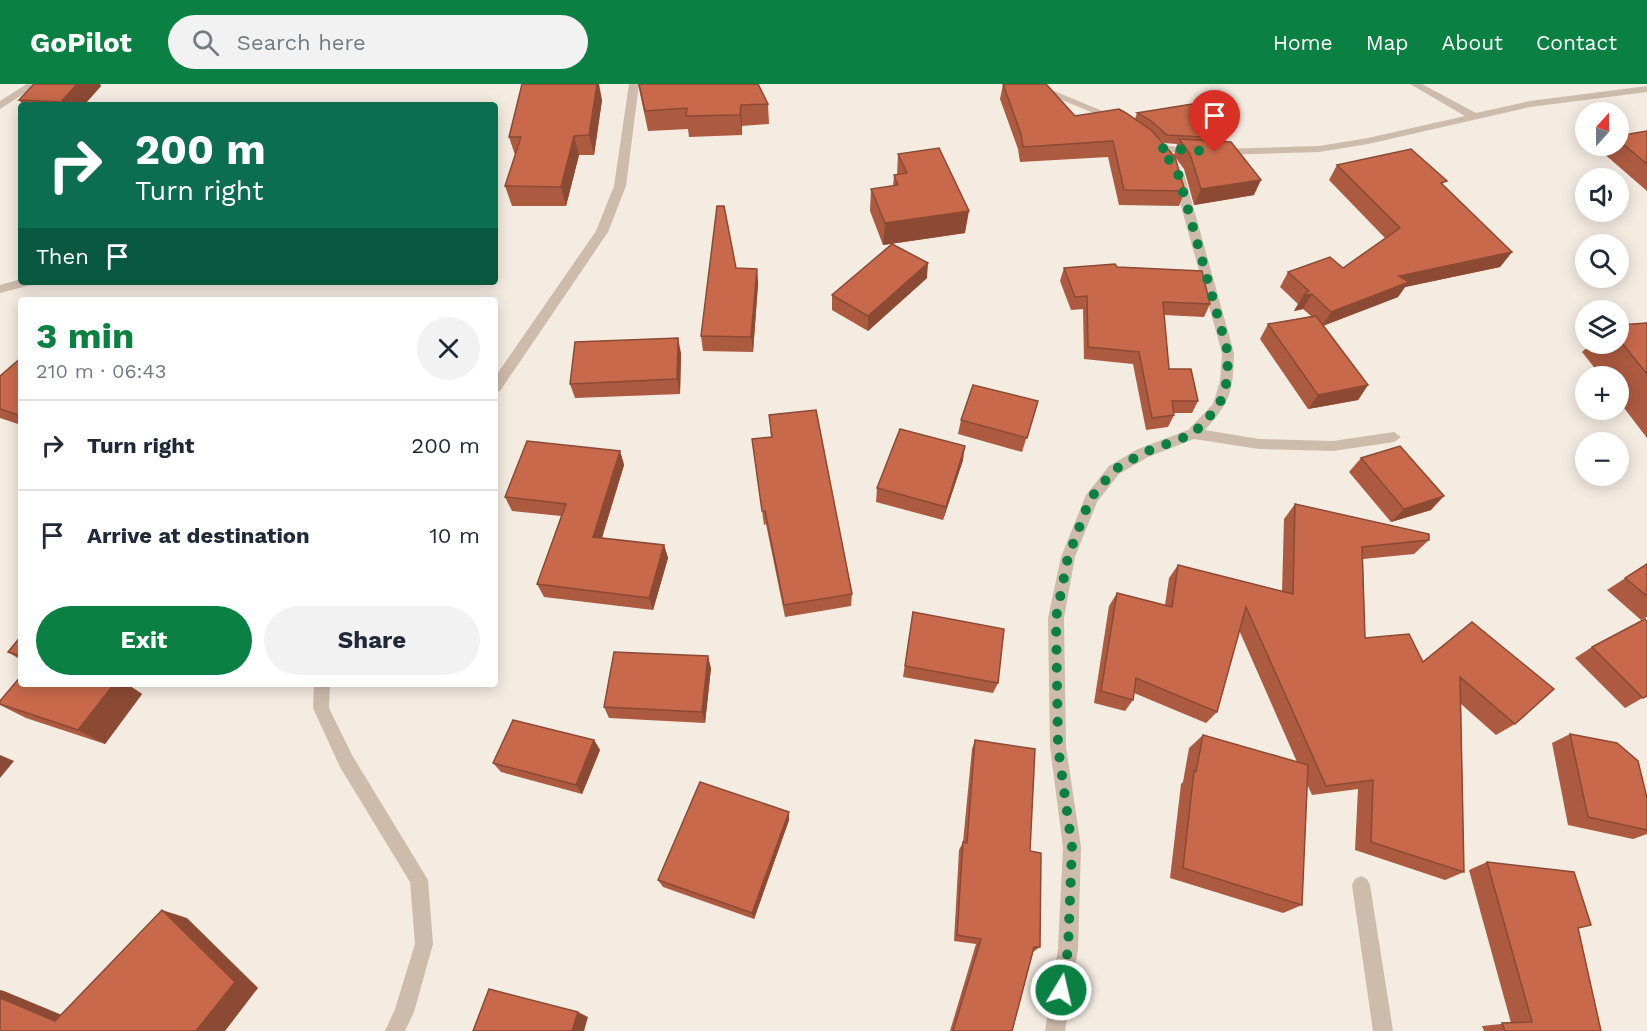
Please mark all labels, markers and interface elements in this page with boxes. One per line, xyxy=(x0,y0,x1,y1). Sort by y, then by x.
search box xyxy=(168,15,588,69)
text: GoPilot xyxy=(30,26,132,59)
icon: search xyxy=(189,26,222,59)
text: Search here xyxy=(237,30,366,55)
text: Home xyxy=(1273,30,1333,55)
text: Map xyxy=(1366,30,1409,55)
text: About xyxy=(1442,30,1503,55)
text: Contact xyxy=(1536,30,1617,55)
pin xyxy=(1189,90,1240,152)
icon: arrive xyxy=(1198,99,1231,132)
north arrow xyxy=(1575,102,1629,156)
map controls xyxy=(1575,102,1629,486)
text: 200 m xyxy=(135,125,266,174)
icon: right xyxy=(36,126,114,204)
button: sound xyxy=(1575,168,1629,222)
text: Turn right xyxy=(135,175,264,207)
button: search xyxy=(1575,234,1629,288)
icon: arrive xyxy=(101,240,134,273)
text: Then xyxy=(36,244,89,269)
button: layers xyxy=(1575,300,1629,354)
text: 3 min xyxy=(36,315,134,357)
button: close xyxy=(417,317,480,380)
text: 210 m · 06:43 xyxy=(36,359,166,383)
button: + xyxy=(1575,366,1629,420)
icon: right xyxy=(36,429,69,462)
button: − xyxy=(1575,432,1629,486)
text: Turn right xyxy=(87,433,194,458)
text: 200 m xyxy=(411,433,480,458)
icon: arrive xyxy=(36,519,69,552)
text: Arrive at destination xyxy=(87,523,310,548)
text: 10 m xyxy=(429,523,480,548)
button: Exit xyxy=(36,606,252,675)
button: Share xyxy=(264,606,480,675)
position arrow xyxy=(1029,958,1093,1022)

